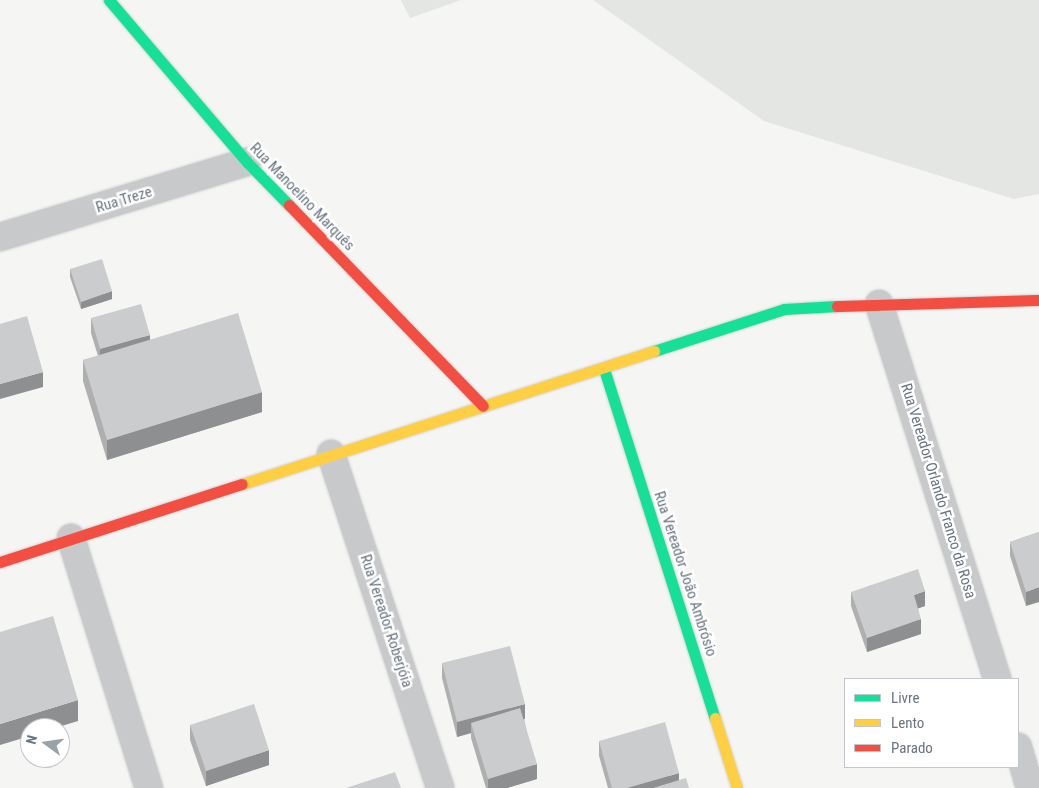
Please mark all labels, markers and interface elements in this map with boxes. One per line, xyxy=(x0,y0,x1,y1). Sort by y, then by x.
street label: Rua Manoelino Marquês xyxy=(246,139,358,255)
street label: Rua Treze xyxy=(94,183,154,217)
street label: Rua Vereador Orlando Franco da Rosa xyxy=(897,381,979,601)
street label: Rua Vereador João Ambrósio xyxy=(650,489,720,659)
street label: Rua Vereador Roberjóia xyxy=(356,552,416,690)
legend xyxy=(844,678,1019,768)
text: Livre xyxy=(891,689,919,707)
text: Lento xyxy=(891,714,924,732)
north arrow xyxy=(20,718,70,768)
text: N xyxy=(23,734,40,746)
text: Parado xyxy=(891,739,933,757)

